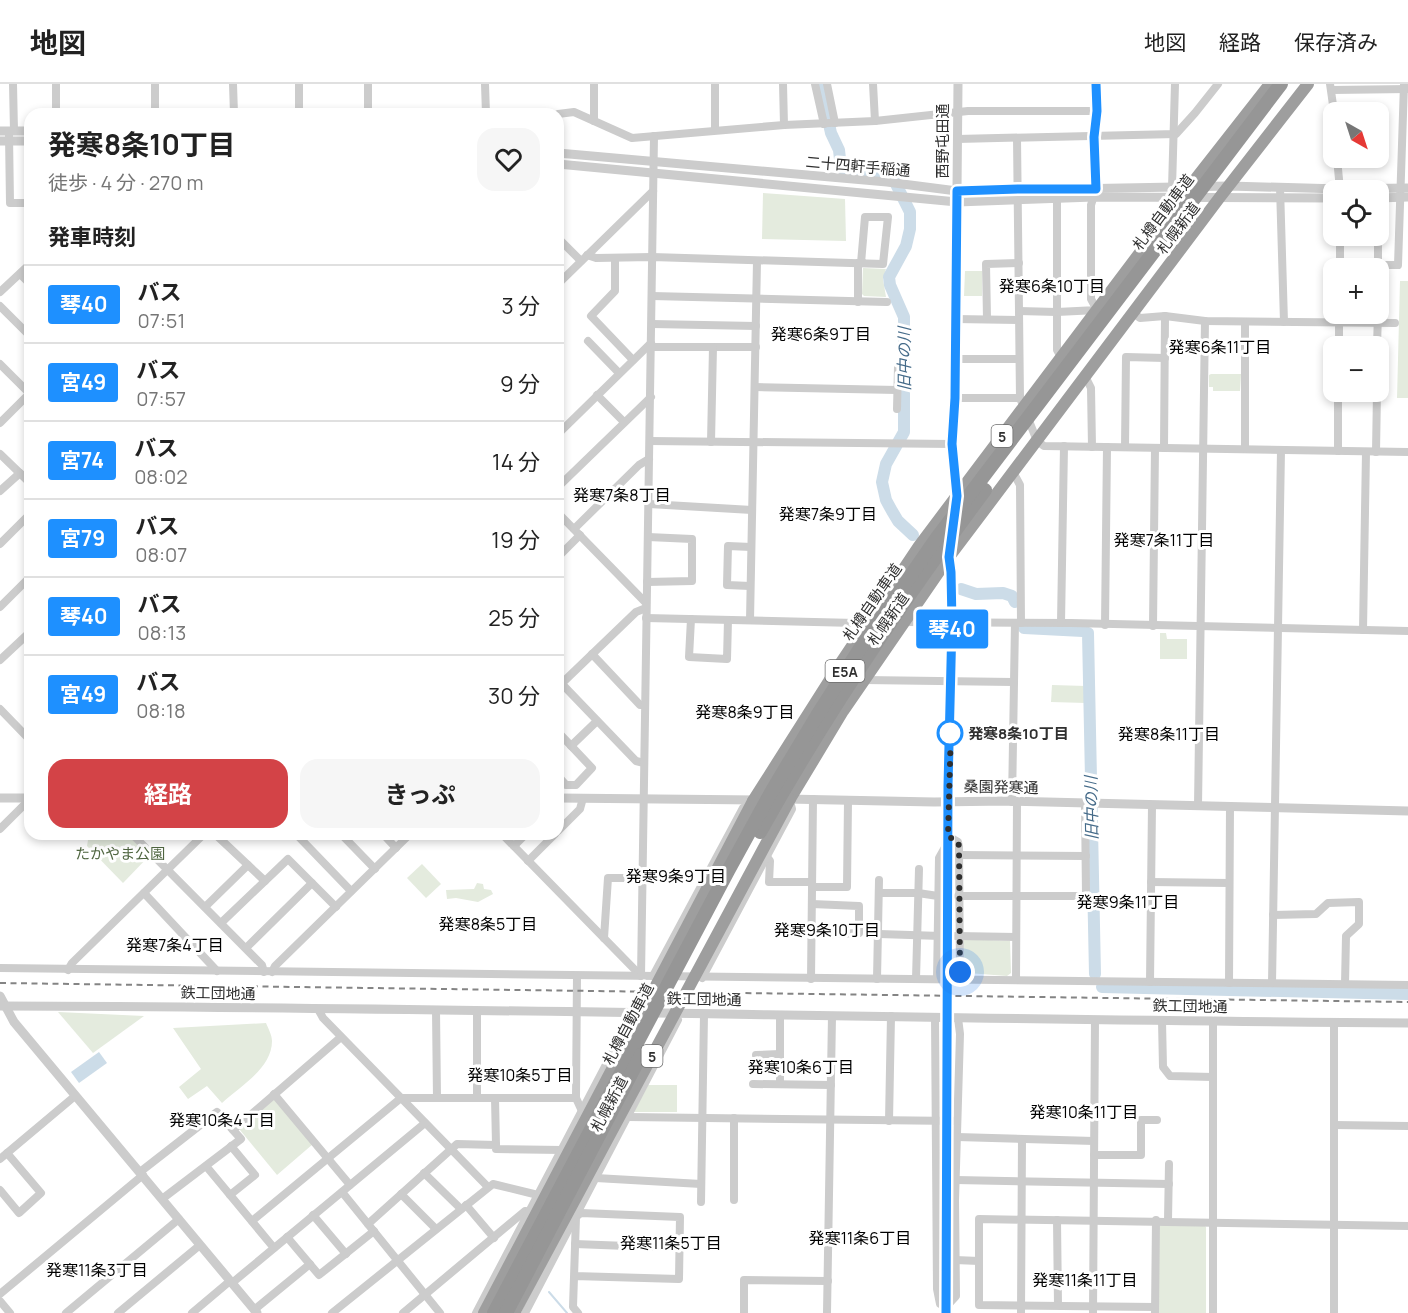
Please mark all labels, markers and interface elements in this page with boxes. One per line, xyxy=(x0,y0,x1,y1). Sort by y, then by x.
text: 地図 xyxy=(30,23,86,61)
text: 地図 xyxy=(1144,28,1186,56)
text: 経路 xyxy=(1219,28,1261,56)
text: 保存済み xyxy=(1294,28,1378,56)
north arrow xyxy=(1323,102,1389,168)
map controls xyxy=(1323,102,1389,402)
street label: 西野屯田通 xyxy=(932,103,953,179)
text: 発寒8条10丁目 xyxy=(48,125,236,163)
button: heart xyxy=(477,128,540,191)
street label: 二十四軒手稲通 xyxy=(805,151,911,181)
text: 徒歩 · 4 分 · 270 m xyxy=(48,169,203,196)
street label: 札樽自動車道 xyxy=(1128,170,1198,254)
button: locate xyxy=(1323,180,1389,246)
street label: 札幌新道 xyxy=(1152,198,1204,258)
text: 発車時刻 xyxy=(48,222,136,252)
button: + xyxy=(1323,258,1389,324)
district label: 発寒6条10丁目 xyxy=(999,275,1105,297)
text: バス xyxy=(138,277,182,307)
text: 琴40 xyxy=(60,290,108,318)
text: 3 分 xyxy=(501,291,540,321)
text: 07:51 xyxy=(138,307,185,334)
district label: 発寒6条9丁目 xyxy=(771,323,871,345)
water label: 旧中の川 xyxy=(893,325,915,391)
district label: 発寒6条11丁目 xyxy=(1169,336,1271,358)
button: − xyxy=(1323,336,1389,402)
text: バス xyxy=(136,355,180,385)
text: 宮49 xyxy=(60,368,106,396)
text: 9 分 xyxy=(500,369,540,399)
text: 07:57 xyxy=(136,385,186,412)
road number: 5 xyxy=(992,425,1012,447)
text: バス xyxy=(134,433,178,463)
text: 宮74 xyxy=(60,446,104,474)
text: 14 分 xyxy=(492,447,540,477)
text: 08:02 xyxy=(134,463,188,490)
district label: 発寒7条8丁目 xyxy=(573,484,671,506)
district label: 発寒7条9丁目 xyxy=(779,503,877,525)
text: バス xyxy=(135,511,179,541)
text: 宮79 xyxy=(60,524,105,552)
text: 19 分 xyxy=(491,525,540,555)
district label: 発寒7条11丁目 xyxy=(1114,529,1214,551)
text: 08:07 xyxy=(135,541,187,568)
street label: 札樽自動車道 xyxy=(838,559,906,645)
street label: 札幌新道 xyxy=(862,588,914,650)
text: バス xyxy=(138,589,182,619)
text: 琴40 xyxy=(60,602,108,630)
text: 25 分 xyxy=(488,603,540,633)
line badge: 琴40 xyxy=(918,610,986,648)
text: 琴40 xyxy=(928,615,976,643)
text: 08:13 xyxy=(138,619,186,646)
road number: E5A xyxy=(826,660,864,682)
text: バス xyxy=(136,667,180,697)
text: 宮49 xyxy=(60,680,106,708)
text: 30 分 xyxy=(488,681,540,711)
text: 08:18 xyxy=(136,697,186,724)
district label: 発寒8条9丁目 xyxy=(695,701,795,723)
marker: 発寒8条10丁目 xyxy=(937,720,963,746)
place label: 発寒8条10丁目 xyxy=(968,723,1069,744)
district label: 発寒8条11丁目 xyxy=(1118,723,1220,745)
button: 経路 xyxy=(48,759,288,828)
button: きっぷ xyxy=(300,759,540,828)
water label: 旧中の川 xyxy=(1079,774,1103,840)
street label: 桑園発寒通 xyxy=(963,776,1039,798)
park label: たかやま公園 xyxy=(75,843,165,864)
district label: 発寒9条9丁目 xyxy=(626,865,726,887)
district label: 発寒9条11丁目 xyxy=(1077,891,1179,913)
district label: 発寒8条5丁目 xyxy=(439,913,537,935)
district label: 発寒9条10丁目 xyxy=(774,919,880,941)
district label: 発寒7条4丁目 xyxy=(126,934,224,956)
your location xyxy=(945,957,975,987)
street label: 札樽自動車道 xyxy=(598,979,658,1069)
street label: 鉄工団地通 xyxy=(180,982,256,1004)
street label: 鉄工団地通 xyxy=(666,988,742,1010)
street label: 鉄工団地通 xyxy=(1152,995,1228,1017)
road number: 5 xyxy=(642,1045,662,1067)
district label: 発寒10条6丁目 xyxy=(748,1056,854,1078)
district label: 発寒10条5丁目 xyxy=(467,1064,573,1086)
street label: 札幌新道 xyxy=(586,1073,632,1135)
district label: 発寒10条11丁目 xyxy=(1030,1101,1138,1123)
district label: 発寒10条4丁目 xyxy=(169,1109,275,1131)
district label: 発寒11条6丁目 xyxy=(809,1227,911,1249)
district label: 発寒11条5丁目 xyxy=(620,1232,722,1254)
district label: 発寒11条3丁目 xyxy=(46,1259,148,1281)
district label: 発寒11条11丁目 xyxy=(1033,1269,1137,1291)

